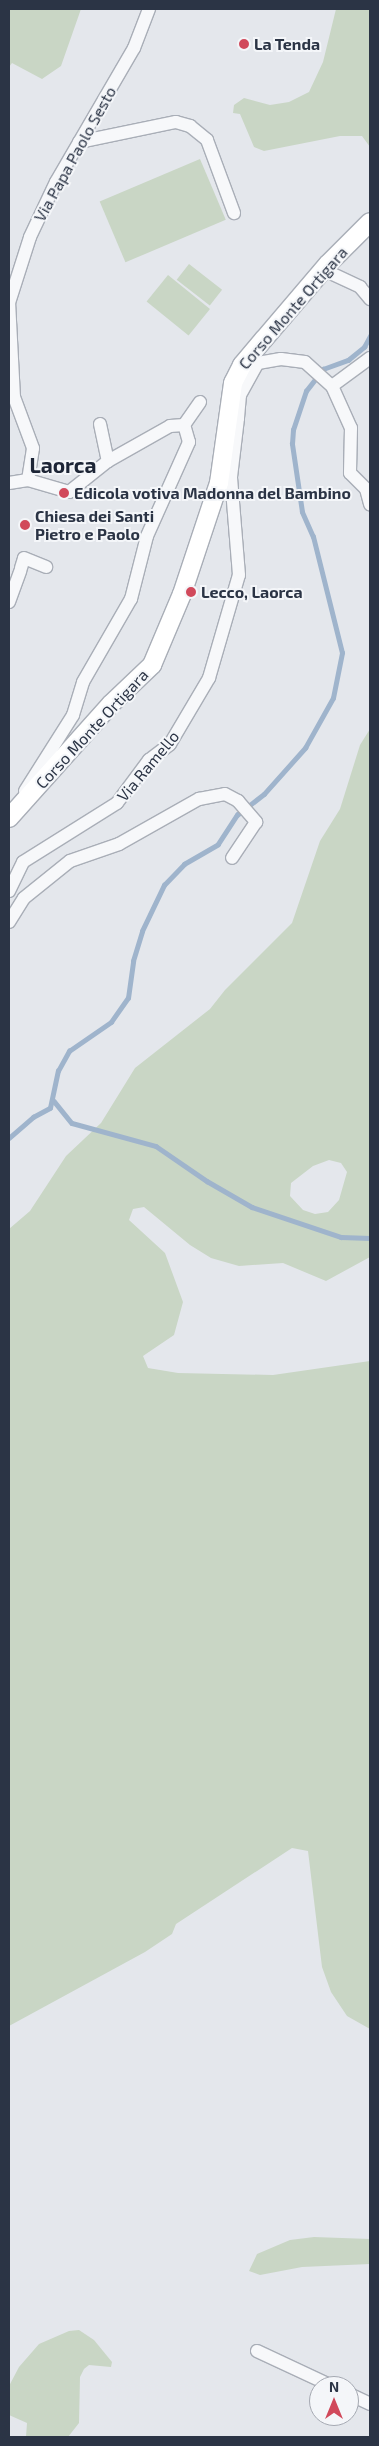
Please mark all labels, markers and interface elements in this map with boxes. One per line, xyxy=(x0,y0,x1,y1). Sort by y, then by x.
place label: La Tenda xyxy=(254,34,320,54)
marker: La Tenda xyxy=(238,38,250,50)
street label: Via Papa Paolo Sesto xyxy=(30,83,120,225)
street label: Corso Monte Ortigara xyxy=(235,243,351,373)
district label: Laorca xyxy=(29,452,97,478)
place label: Edicola votiva Madonna del Bambino xyxy=(74,483,352,503)
marker: Edicola votiva Madonna del Bambino xyxy=(58,487,70,499)
place label: Chiesa dei Santi Pietro e Paolo xyxy=(35,506,154,544)
marker: Chiesa dei Santi Pietro e Paolo xyxy=(19,519,31,531)
place label: Lecco, Laorca xyxy=(201,582,303,602)
marker: Lecco, Laorca xyxy=(185,586,197,598)
street label: Corso Monte Ortigara xyxy=(32,665,152,793)
street label: Via Ramello xyxy=(113,727,183,805)
north arrow xyxy=(309,2376,359,2426)
text: N xyxy=(329,2378,339,2395)

